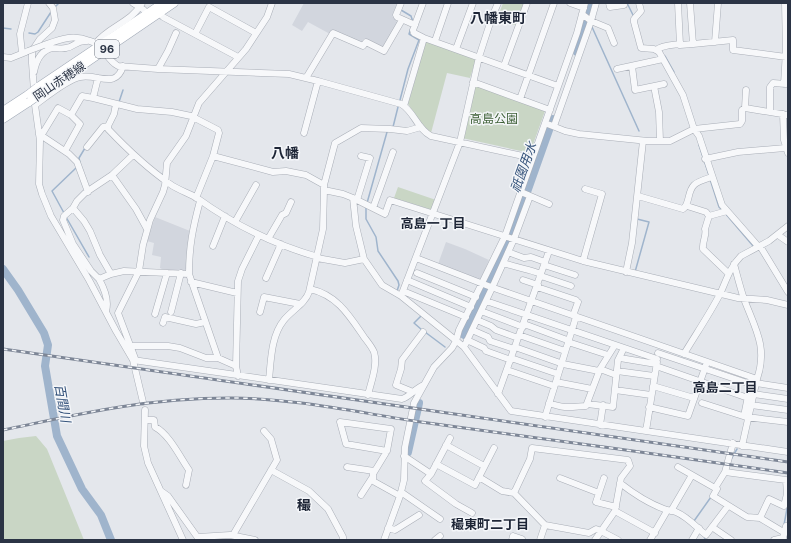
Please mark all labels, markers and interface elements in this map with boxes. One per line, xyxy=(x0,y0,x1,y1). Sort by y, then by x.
district label: 八幡東町 xyxy=(470,9,526,26)
road number: 96 xyxy=(95,40,119,58)
street label: 岡山赤穂線 xyxy=(30,58,88,104)
park label: 高島公園 xyxy=(470,111,518,126)
water label: 祇園用水 xyxy=(507,138,540,194)
district label: 八幡 xyxy=(271,144,299,161)
district label: 高島一丁目 xyxy=(400,215,466,231)
district label: 高島二丁目 xyxy=(692,379,758,395)
water label: 百間川 xyxy=(52,382,75,426)
district label: 穝 xyxy=(297,496,311,513)
district label: 穝東町二丁目 xyxy=(451,516,529,532)

